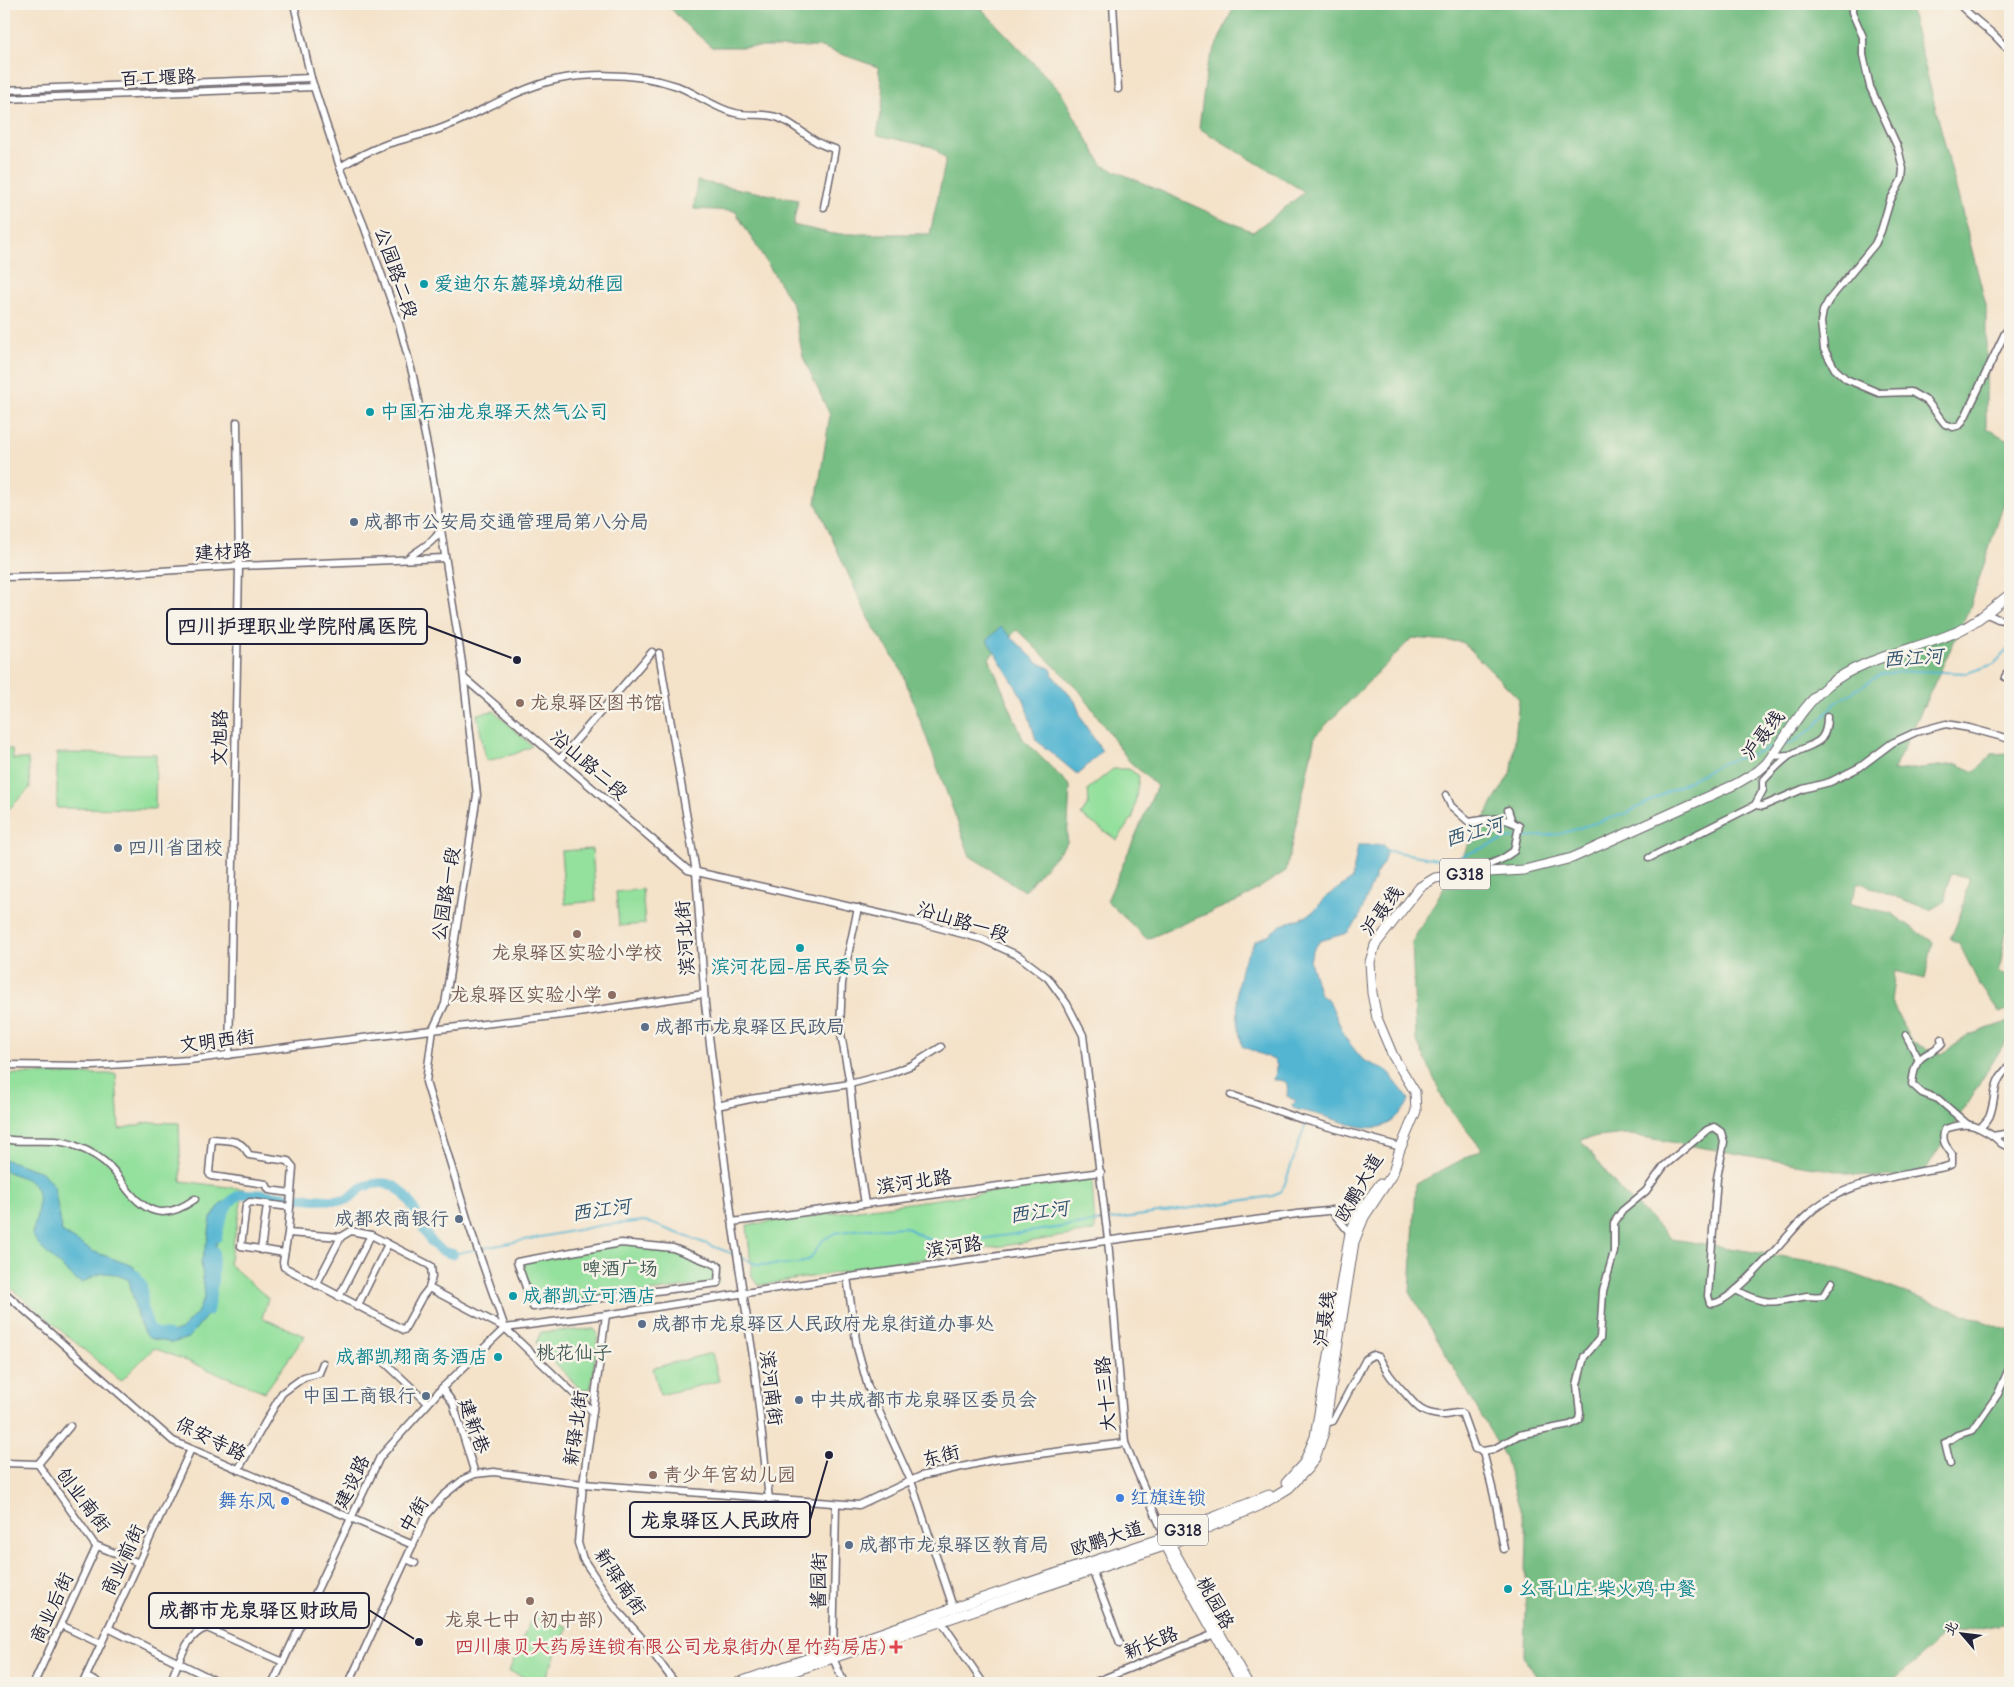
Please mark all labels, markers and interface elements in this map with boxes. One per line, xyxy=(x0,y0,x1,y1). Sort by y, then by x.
street label: 百工堰路 xyxy=(120,66,196,90)
street label: 公园路二段 xyxy=(370,224,422,322)
place label: 爱迪尔东麓驿境幼稚园 xyxy=(434,273,624,295)
marker: 爱迪尔东麓驿境幼稚园 xyxy=(418,278,430,290)
place label: 中国石油龙泉驿天然气公司 xyxy=(380,401,608,423)
marker: 中国石油龙泉驿天然气公司 xyxy=(364,406,376,418)
place label: 成都市公安局交通管理局第八分局 xyxy=(364,511,649,533)
marker: 成都市公安局交通管理局第八分局 xyxy=(348,516,360,528)
street label: 建材路 xyxy=(194,540,252,564)
callout: 四川护理职业学院附属医院 xyxy=(167,609,427,644)
text: 四川护理职业学院附属医院 xyxy=(177,615,417,638)
water label: 西江河 xyxy=(1882,644,1947,672)
place label: 龙泉驿区图书馆 xyxy=(530,692,663,714)
marker: 龙泉驿区图书馆 xyxy=(514,697,526,709)
street label: 沪聂线 xyxy=(1737,706,1789,764)
street label: 文旭路 xyxy=(209,709,231,767)
street label: 沿山路二段 xyxy=(546,726,632,804)
water label: 西江河 xyxy=(1442,812,1509,851)
place label: 四川省团校 xyxy=(128,837,223,859)
marker: 四川省团校 xyxy=(112,842,124,854)
street label: 公园路一段 xyxy=(428,845,464,943)
road number: G318 xyxy=(1440,859,1490,890)
street label: 沪聂线 xyxy=(1356,882,1408,940)
street label: 沿山路一段 xyxy=(914,898,1012,946)
street label: 滨河北街 xyxy=(671,899,699,977)
marker: 龙泉驿区实验小学校 xyxy=(571,928,583,940)
place label: 龙泉驿区实验小学校 xyxy=(491,942,663,964)
marker: 滨河花园-居民委员会 xyxy=(794,942,806,954)
place label: 滨河花园-居民委员会 xyxy=(711,956,889,978)
place label: 龙泉驿区实验小学 xyxy=(450,984,602,1006)
marker: 龙泉驿区实验小学 xyxy=(606,989,618,1001)
place label: 成都市龙泉驿区民政局 xyxy=(655,1016,845,1038)
marker: 成都市龙泉驿区民政局 xyxy=(639,1021,651,1033)
street label: 文明西街 xyxy=(178,1025,256,1057)
street label: 欧鹏大道 xyxy=(1330,1150,1388,1226)
street label: 滨河北路 xyxy=(875,1166,953,1198)
water label: 西江河 xyxy=(570,1194,635,1226)
water label: 西江河 xyxy=(1008,1196,1073,1228)
place label: 成都农商银行 xyxy=(335,1208,449,1230)
marker: 成都农商银行 xyxy=(453,1213,465,1225)
street label: 滨河路 xyxy=(924,1232,984,1262)
park label: 啤酒广场 xyxy=(582,1258,658,1280)
place label: 成都凯立可酒店 xyxy=(523,1285,656,1307)
street label: 沪聂线 xyxy=(1310,1289,1340,1349)
marker: 成都凯立可酒店 xyxy=(507,1290,519,1302)
place label: 成都市龙泉驿区人民政府龙泉街道办事处 xyxy=(652,1313,994,1335)
marker: 成都市龙泉驿区人民政府龙泉街道办事处 xyxy=(636,1318,648,1330)
park label: 桃花仙子 xyxy=(536,1342,612,1364)
place label: 成都凯翔商务酒店 xyxy=(336,1346,488,1368)
street label: 滨河南街 xyxy=(755,1349,787,1427)
marker: 成都凯翔商务酒店 xyxy=(492,1351,504,1363)
street label: 大十三路 xyxy=(1092,1355,1120,1433)
place label: 中国工商银行 xyxy=(302,1385,416,1407)
street label: 新驿北街 xyxy=(560,1389,592,1467)
place label: 中共成都市龙泉驿区委员会 xyxy=(809,1389,1037,1411)
marker: 中国工商银行 xyxy=(420,1390,432,1402)
marker: 中共成都市龙泉驿区委员会 xyxy=(793,1394,805,1406)
street label: 建新巷 xyxy=(454,1395,494,1457)
street label: 保安寺路 xyxy=(172,1412,250,1466)
street label: 东街 xyxy=(920,1441,962,1471)
street label: 建设路 xyxy=(330,1452,374,1512)
street label: 创业南街 xyxy=(51,1463,115,1537)
place label: 青少年宫幼儿园 xyxy=(663,1464,796,1486)
marker: 青少年宫幼儿园 xyxy=(647,1469,659,1481)
place label: 红旗连锁 xyxy=(1130,1487,1206,1509)
place label: 舞东风 xyxy=(218,1490,275,1512)
marker: 红旗连锁 xyxy=(1114,1492,1126,1504)
street label: 中街 xyxy=(395,1493,433,1537)
marker: 舞东风 xyxy=(279,1495,291,1507)
callout: 龙泉驿区人民政府 xyxy=(630,1502,810,1537)
text: 龙泉驿区人民政府 xyxy=(640,1509,800,1532)
road number: G318 xyxy=(1158,1514,1208,1546)
street label: 欧鹏大道 xyxy=(1067,1517,1147,1561)
street label: 商业前街 xyxy=(97,1521,149,1599)
place label: 成都市龙泉驿区教育局 xyxy=(859,1534,1049,1556)
marker: 成都市龙泉驿区教育局 xyxy=(843,1539,855,1551)
street label: 新驿南街 xyxy=(590,1544,650,1620)
street label: 酱园街 xyxy=(808,1552,830,1610)
street label: 商业后街 xyxy=(26,1569,78,1647)
street label: 桃园路 xyxy=(1192,1573,1238,1633)
place label: 幺哥山庄·柴火鸡·中餐 xyxy=(1518,1578,1696,1600)
marker: 幺哥山庄·柴火鸡·中餐 xyxy=(1502,1583,1514,1595)
callout: 成都市龙泉驿区财政局 xyxy=(149,1593,369,1628)
marker: 龙泉七中（初中部） xyxy=(524,1595,536,1607)
text: 成都市龙泉驿区财政局 xyxy=(159,1599,359,1622)
place label: 龙泉七中（初中部） xyxy=(444,1609,616,1631)
north arrow xyxy=(1936,1610,1986,1660)
text: 北 xyxy=(1940,1618,1962,1638)
street label: 新长路 xyxy=(1120,1622,1182,1664)
place label: 四川康贝大药房连锁有限公司龙泉街办(星竹药房店) xyxy=(455,1636,886,1658)
marker: 四川康贝大药房连锁有限公司龙泉街办(星竹药房店) xyxy=(890,1641,902,1653)

